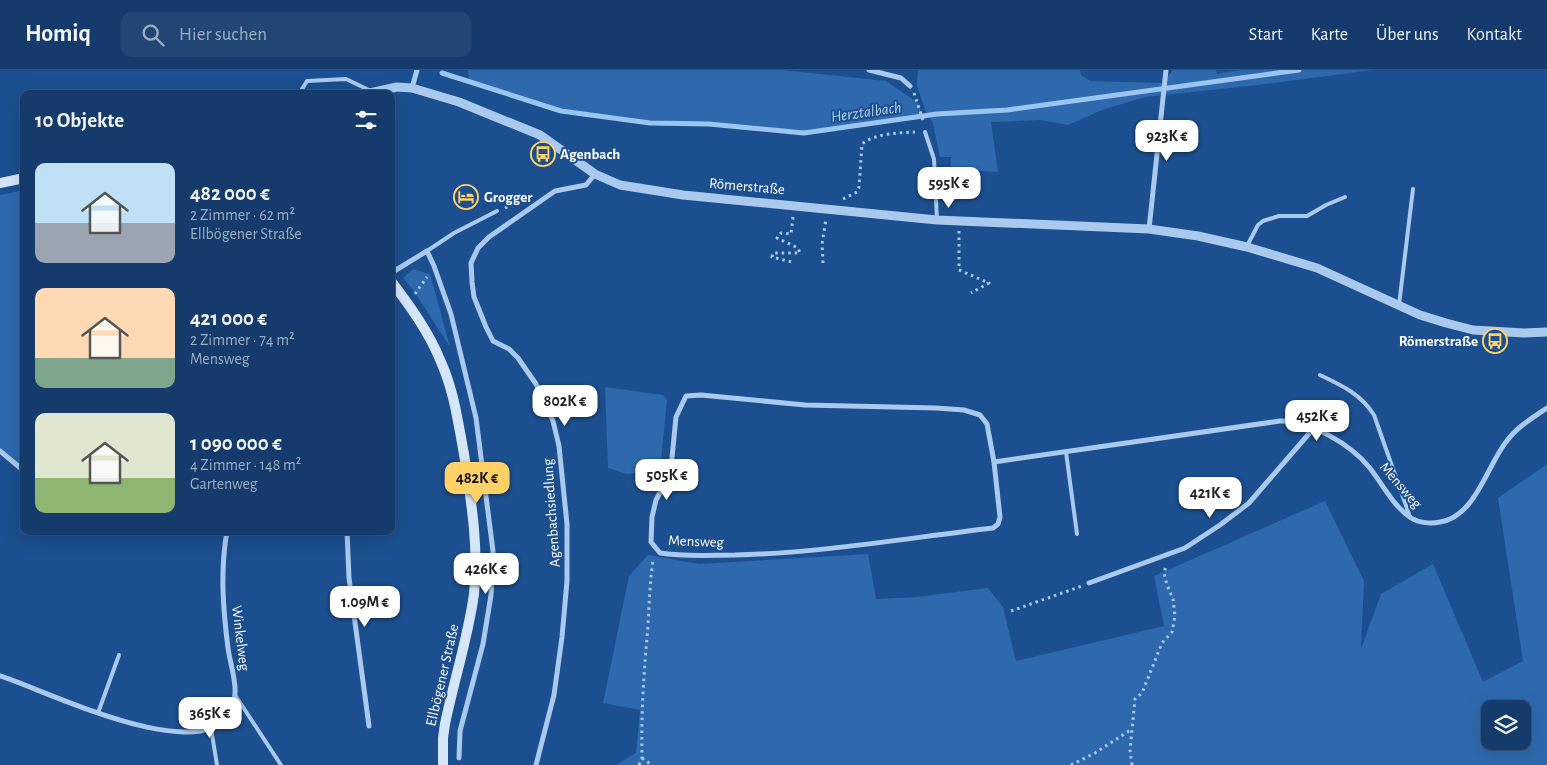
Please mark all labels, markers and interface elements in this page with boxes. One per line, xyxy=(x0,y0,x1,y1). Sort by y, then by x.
search box xyxy=(121,12,471,57)
icon: search xyxy=(139,21,167,49)
text: Homiq xyxy=(25,22,91,46)
text: Hier suchen xyxy=(179,25,267,44)
text: Start xyxy=(1249,26,1283,44)
text: Karte xyxy=(1311,26,1348,44)
text: Über uns xyxy=(1376,26,1439,44)
text: Kontakt xyxy=(1467,26,1522,44)
water label: Herztalbach xyxy=(830,99,902,125)
icon: filters xyxy=(352,106,380,134)
text: 10 Objekte xyxy=(35,110,124,131)
pin: 923K € xyxy=(1126,119,1208,162)
text: 923K € xyxy=(1146,128,1188,144)
bus stop icon: Agenbach xyxy=(530,141,556,167)
place label: Agenbach xyxy=(560,147,620,162)
pin: 595K € xyxy=(908,166,990,209)
text: 595K € xyxy=(929,175,969,191)
street label: Römerstraße xyxy=(708,176,786,197)
icon: home xyxy=(75,183,135,243)
text: 482 000 € xyxy=(190,183,270,204)
hotel icon: Grogger xyxy=(453,184,479,210)
place label: Grogger xyxy=(484,190,533,205)
text: 2 Zimmer · 62 m² xyxy=(190,207,295,223)
text: Ellbögener Straße xyxy=(190,226,302,242)
icon: home xyxy=(75,308,135,368)
text: 421 000 € xyxy=(190,308,267,329)
bus stop icon: Römerstraße xyxy=(1482,328,1508,354)
text: 2 Zimmer · 74 m² xyxy=(190,332,295,348)
place label: Römerstraße xyxy=(1399,334,1478,349)
text: Mensweg xyxy=(190,351,249,367)
pin: 802K € xyxy=(524,384,606,427)
text: 802K € xyxy=(544,393,587,409)
pin: 452K € xyxy=(1276,400,1358,442)
text: 452K € xyxy=(1296,408,1338,424)
icon: home xyxy=(75,433,135,493)
text: 1 090 000 € xyxy=(190,433,282,454)
text: 4 Zimmer · 148 m² xyxy=(190,457,301,473)
street label: Agenbachsiedlung xyxy=(540,457,563,568)
pin: 505K € xyxy=(626,458,708,501)
street label: Mensweg xyxy=(1377,459,1425,512)
pin: 482K € xyxy=(436,462,518,504)
text: 505K € xyxy=(646,467,688,483)
text: 482K € xyxy=(456,470,498,486)
text: Gartenweg xyxy=(190,476,258,492)
pin: 421K € xyxy=(1169,476,1251,519)
text: 421K € xyxy=(1190,485,1230,501)
street label: Mensweg xyxy=(668,533,725,550)
pin: 426K € xyxy=(445,552,527,595)
text: 426K € xyxy=(465,561,507,577)
pin: 1.09M € xyxy=(319,586,411,628)
text: 1.09M € xyxy=(341,594,389,610)
street label: Winkelweg xyxy=(229,604,252,672)
street label: Ellbögener Straße xyxy=(423,622,462,728)
pin: 365K € xyxy=(169,696,251,739)
map controls xyxy=(1481,700,1531,750)
button: layers xyxy=(1481,700,1531,750)
text: 365K € xyxy=(190,705,230,721)

